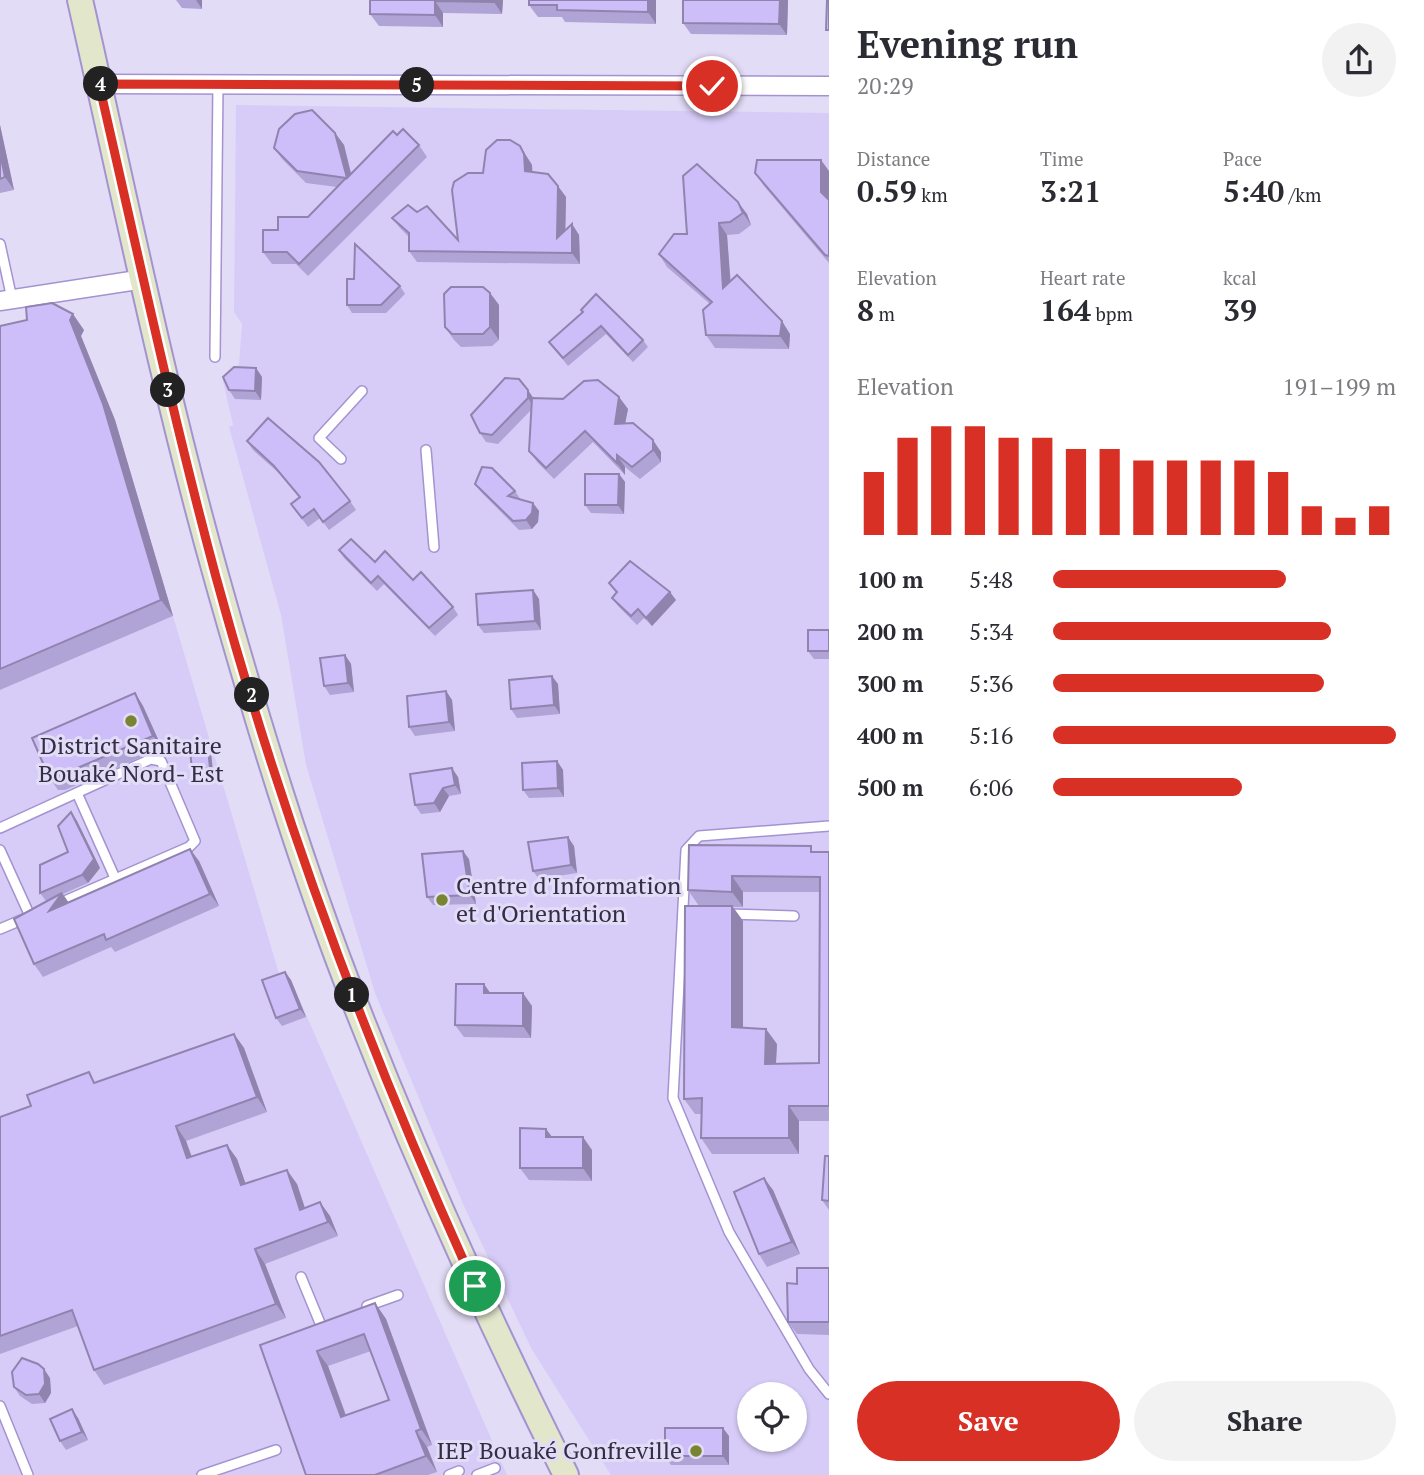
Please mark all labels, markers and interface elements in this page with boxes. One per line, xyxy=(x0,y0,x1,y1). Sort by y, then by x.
text: Evening run xyxy=(857,19,1078,69)
button: share xyxy=(1322,23,1396,97)
pin xyxy=(682,56,742,116)
pin: 4 xyxy=(84,66,119,102)
icon: check xyxy=(693,67,731,105)
pin: 5 xyxy=(400,68,434,102)
text: 20:29 xyxy=(857,70,914,101)
text: 4 xyxy=(95,71,106,96)
text: 5 xyxy=(411,72,422,97)
text: Distance xyxy=(857,146,930,171)
text: Time xyxy=(1040,146,1083,171)
text: Pace xyxy=(1223,146,1262,171)
text: 0.59 xyxy=(857,171,917,211)
text: 3:21 xyxy=(1040,171,1101,211)
text: 5:40 xyxy=(1223,171,1284,211)
text: km xyxy=(917,182,948,207)
text: /km xyxy=(1284,182,1322,207)
text: Elevation xyxy=(857,265,937,290)
text: Heart rate xyxy=(1040,265,1125,290)
text: kcal xyxy=(1223,265,1257,290)
text: 8 xyxy=(857,290,874,330)
text: 164 xyxy=(1040,290,1091,330)
text: 39 xyxy=(1223,290,1257,330)
text: m xyxy=(874,301,895,326)
text: bpm xyxy=(1091,301,1133,326)
text: Elevation xyxy=(857,371,954,402)
text: 191–199 m xyxy=(1283,371,1396,402)
pin: 3 xyxy=(150,372,186,408)
text: 3 xyxy=(162,377,173,402)
text: 100 m xyxy=(857,564,923,595)
text: 5:48 xyxy=(969,564,1013,595)
text: 200 m xyxy=(857,616,923,647)
text: 5:34 xyxy=(969,616,1013,647)
text: 300 m xyxy=(857,668,923,699)
text: 5:36 xyxy=(969,668,1013,699)
pin: 2 xyxy=(234,678,270,712)
text: 2 xyxy=(246,682,257,707)
marker: District Sanitaire Bouaké Nord- Est xyxy=(123,713,139,729)
text: 400 m xyxy=(857,720,923,751)
text: 5:16 xyxy=(969,720,1013,751)
place label: District Sanitaire Bouaké Nord- Est xyxy=(38,729,224,789)
text: 500 m xyxy=(857,772,923,803)
text: 6:06 xyxy=(969,772,1013,803)
place label: Centre d'Information et d'Orientation xyxy=(456,869,681,929)
marker: Centre d'Information et d'Orientation xyxy=(434,892,450,908)
pin: 1 xyxy=(334,978,370,1012)
text: 1 xyxy=(346,982,357,1007)
pin xyxy=(445,1256,505,1316)
icon: arrive xyxy=(456,1267,494,1305)
button: Save xyxy=(857,1381,1120,1461)
button: Share xyxy=(1134,1381,1396,1461)
map controls xyxy=(737,1382,807,1452)
button: locate xyxy=(737,1382,807,1452)
place label: IEP Bouaké Gonfreville xyxy=(437,1434,682,1466)
marker: IEP Bouaké Gonfreville xyxy=(688,1443,704,1459)

